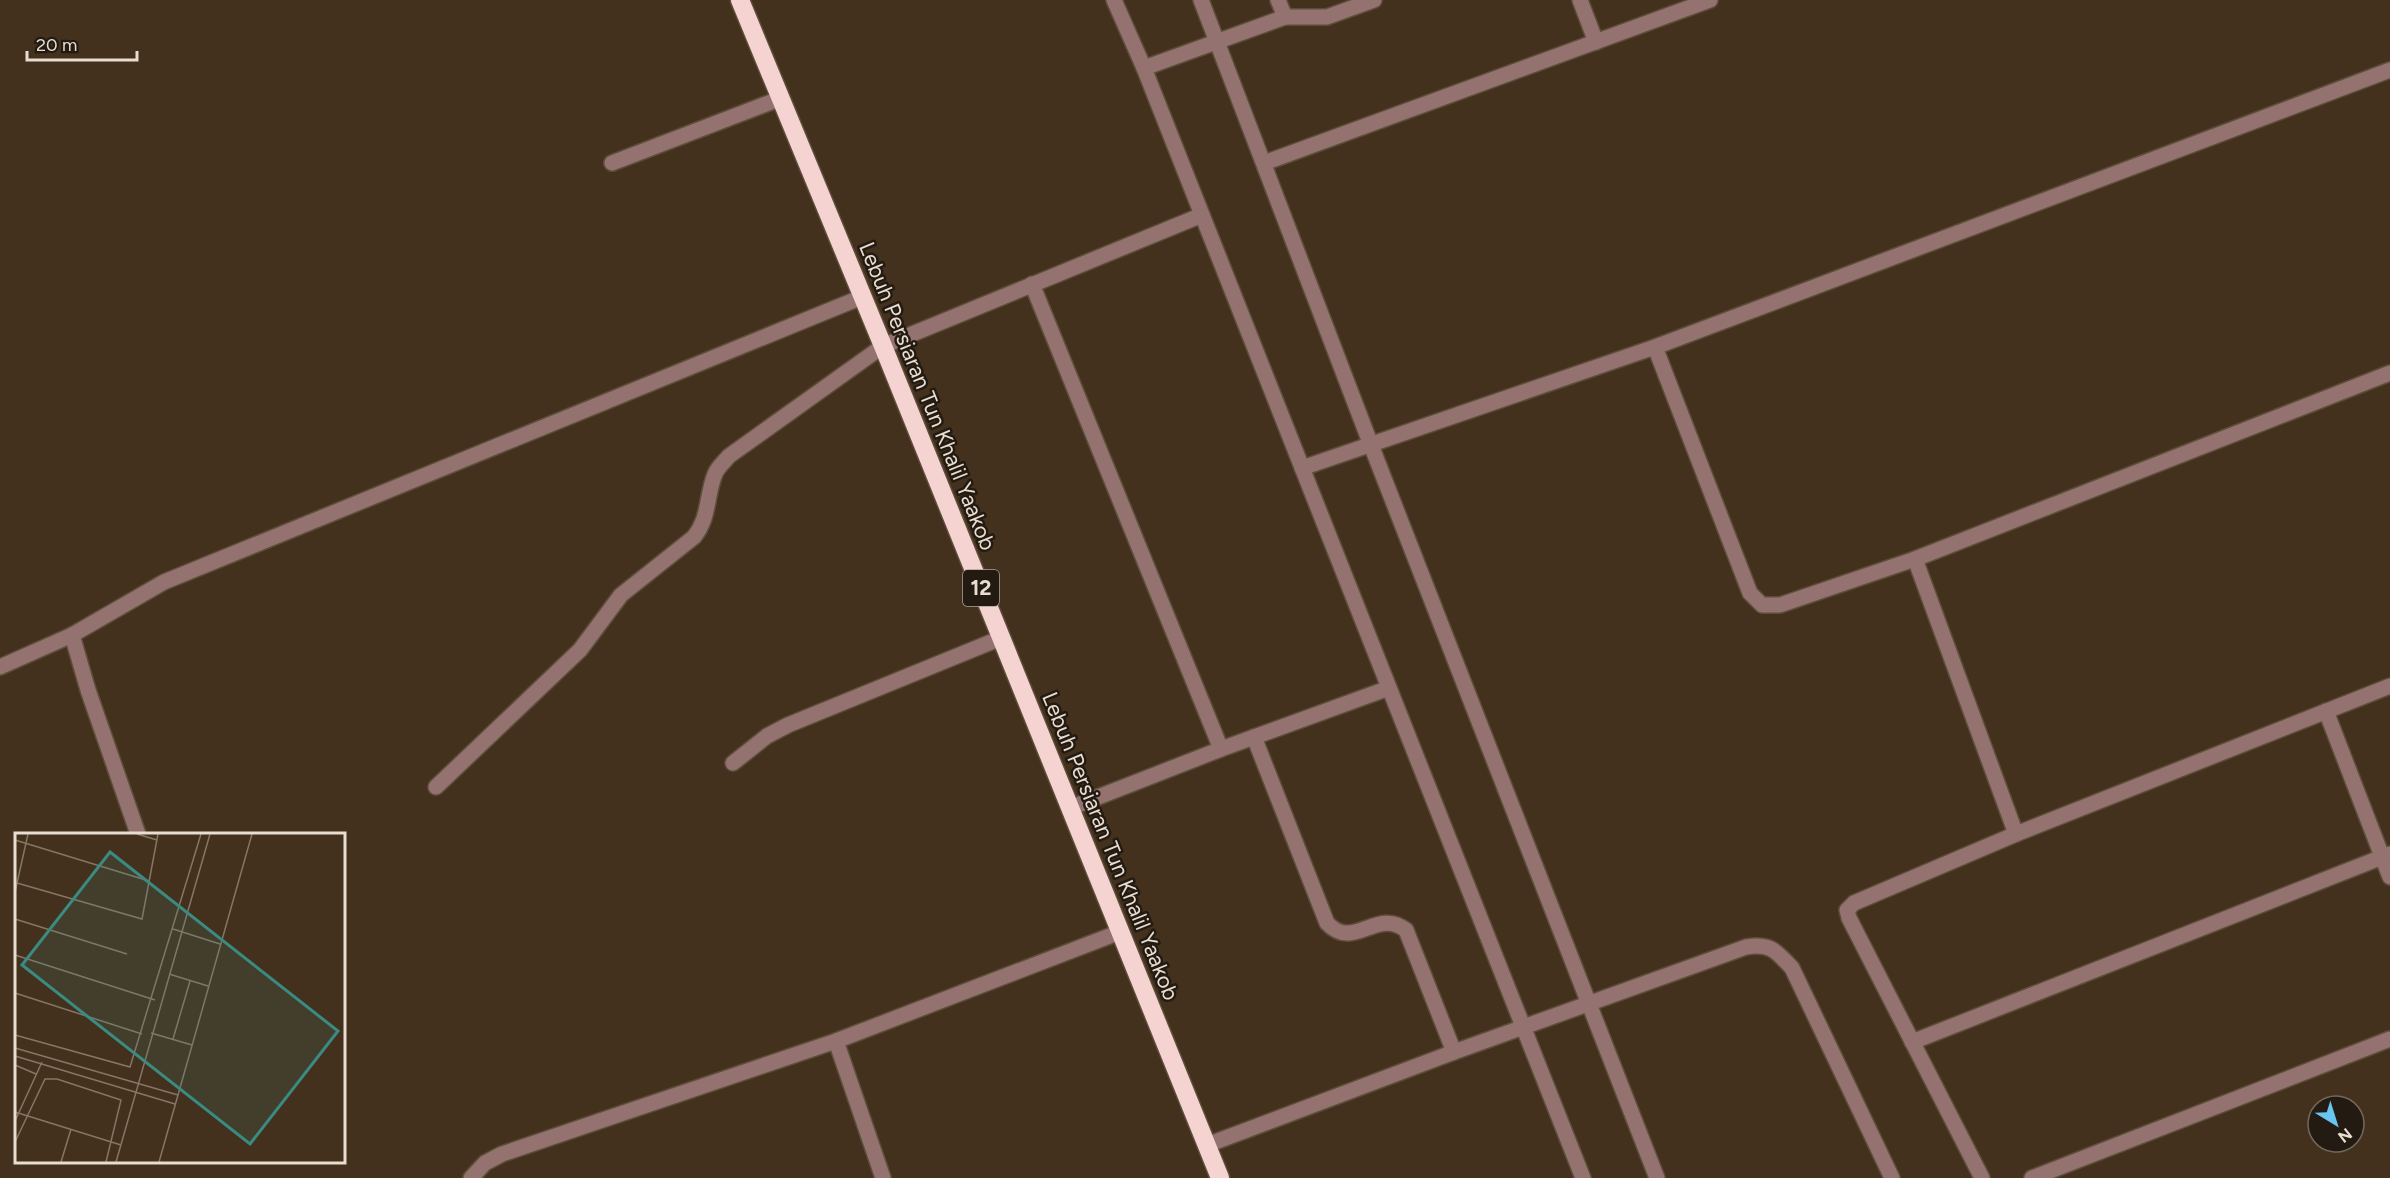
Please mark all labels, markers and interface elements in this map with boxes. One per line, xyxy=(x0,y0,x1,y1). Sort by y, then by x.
scale bar xyxy=(27,24,136,62)
text: 20 m xyxy=(36,34,77,56)
street label: Lebuh Persiaran Tun Khalil Yaakob xyxy=(853,238,1002,554)
road number: 12 xyxy=(963,570,999,606)
street label: Lebuh Persiaran Tun Khalil Yaakob xyxy=(1036,688,1185,1004)
inset map xyxy=(15,833,345,1163)
north arrow xyxy=(2306,1094,2366,1154)
text: N xyxy=(2334,1124,2356,1147)

